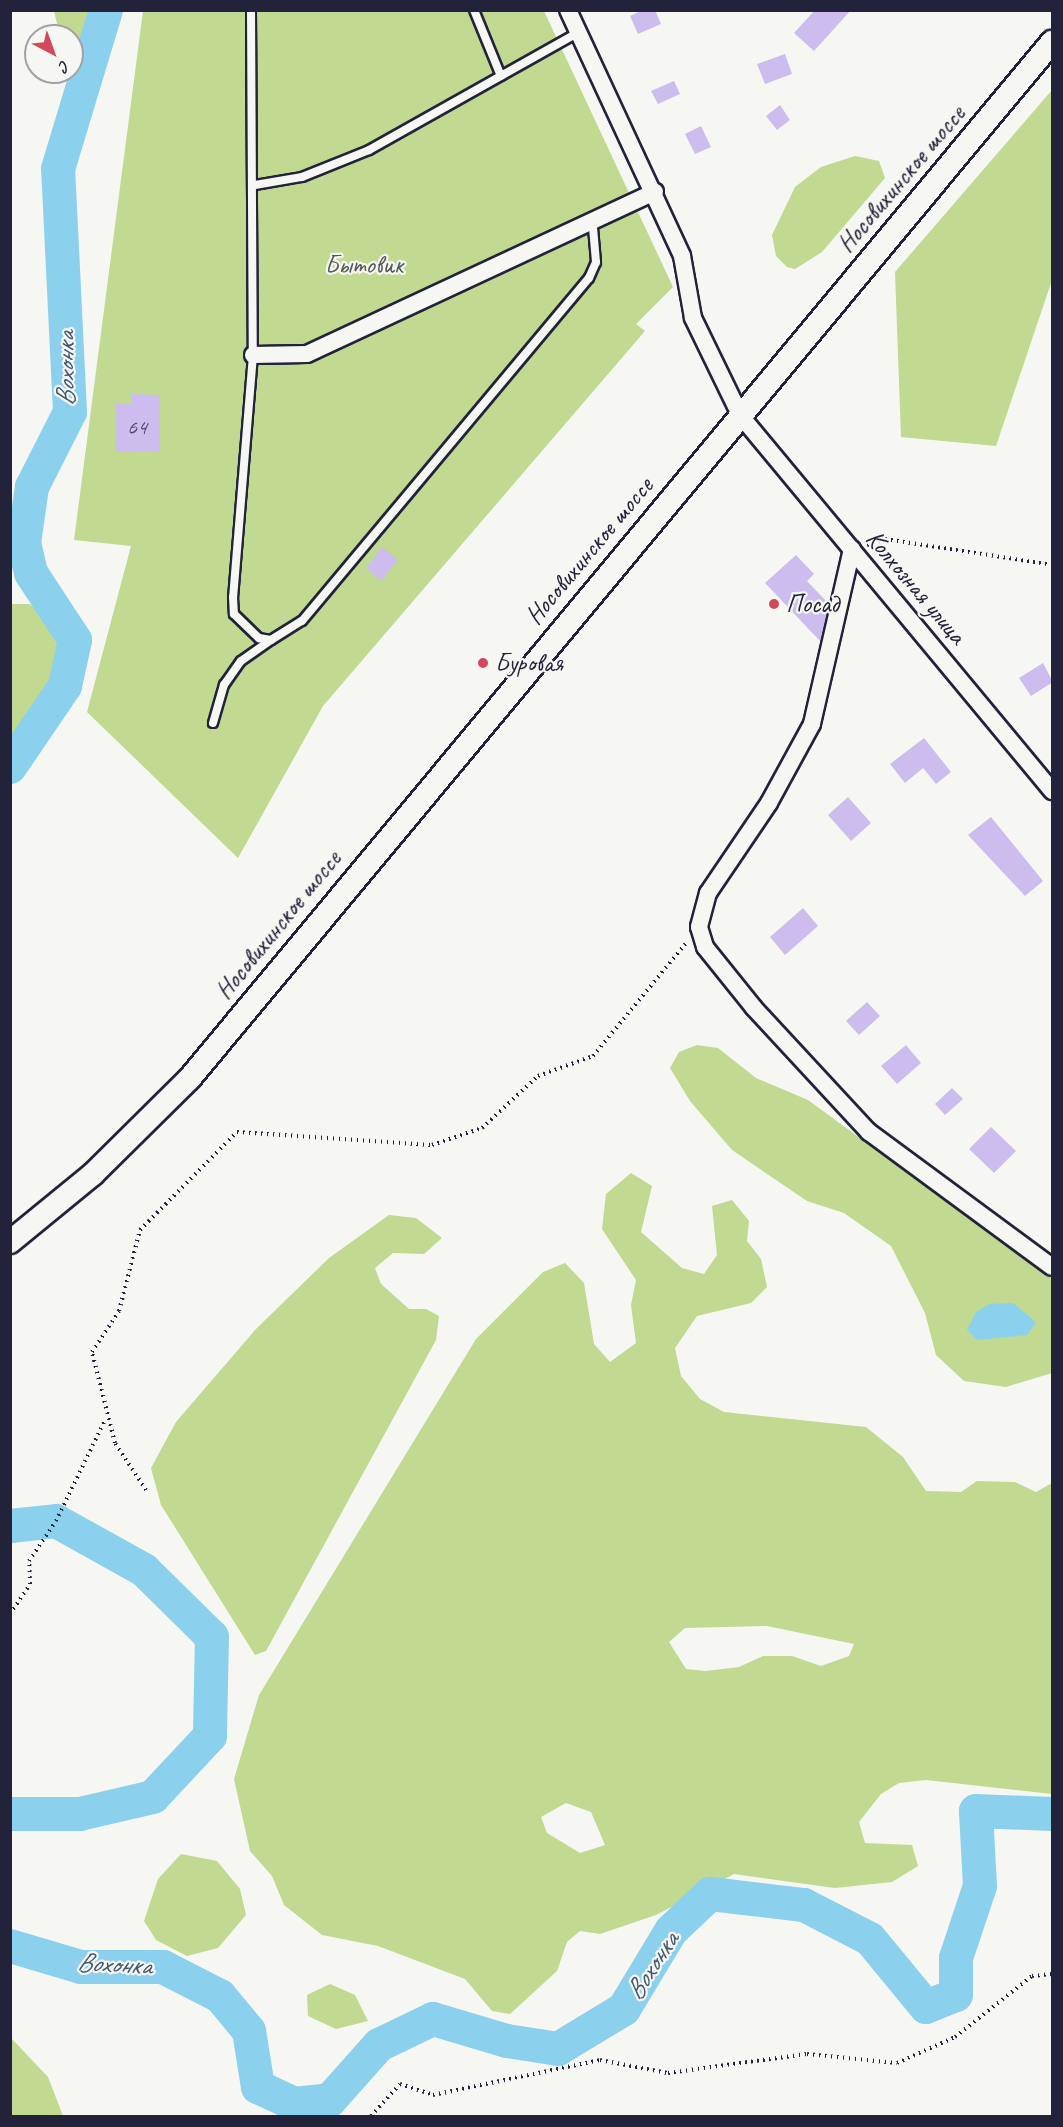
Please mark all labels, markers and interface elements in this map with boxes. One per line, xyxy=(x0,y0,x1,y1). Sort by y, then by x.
north arrow xyxy=(24,24,84,84)
text: С xyxy=(55,56,74,76)
street label: Носовихинское шоссе xyxy=(830,99,972,259)
park label: Бытовик xyxy=(325,249,403,281)
water label: Вохонка xyxy=(50,332,82,406)
house number: 64 xyxy=(127,415,147,441)
street label: Носовихинское шоссе xyxy=(518,471,660,631)
street label: Колхозная улица xyxy=(858,523,974,651)
place label: Посад xyxy=(786,588,839,620)
marker: Посад xyxy=(767,597,781,611)
place label: Буровая xyxy=(495,647,563,679)
marker: Буровая xyxy=(476,656,490,670)
street label: Носовихинское шоссе xyxy=(208,844,348,1006)
water label: Вохонка xyxy=(618,1926,686,2006)
water label: Вохонка xyxy=(76,1946,152,1982)

